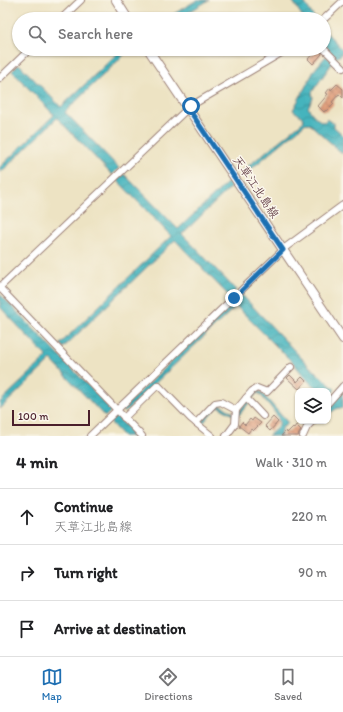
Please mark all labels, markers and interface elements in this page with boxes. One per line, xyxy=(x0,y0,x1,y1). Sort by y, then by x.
search box xyxy=(12,12,331,56)
icon: search xyxy=(26,23,48,45)
text: Search here xyxy=(58,25,133,43)
route start xyxy=(182,97,200,115)
street label: 天草江北島線 xyxy=(230,153,282,221)
route end xyxy=(225,289,243,307)
map controls xyxy=(295,388,331,424)
button: layers xyxy=(295,388,331,424)
scale bar xyxy=(12,408,90,427)
text: 100 m xyxy=(18,410,48,423)
text: 4 min xyxy=(16,452,58,472)
text: Walk · 310 m xyxy=(255,455,327,470)
text: Continue xyxy=(54,498,113,516)
icon: ahead xyxy=(16,506,38,528)
text: 220 m xyxy=(291,509,327,524)
text: 天草江北島線 xyxy=(54,519,132,534)
icon: right xyxy=(16,562,38,584)
text: Turn right xyxy=(54,564,118,582)
text: 90 m xyxy=(298,565,327,580)
icon: arrive xyxy=(16,618,38,640)
text: Arrive at destination xyxy=(54,620,186,638)
tab: Map xyxy=(41,666,63,703)
tab: Directions xyxy=(144,666,193,703)
tab: Saved xyxy=(274,666,302,703)

